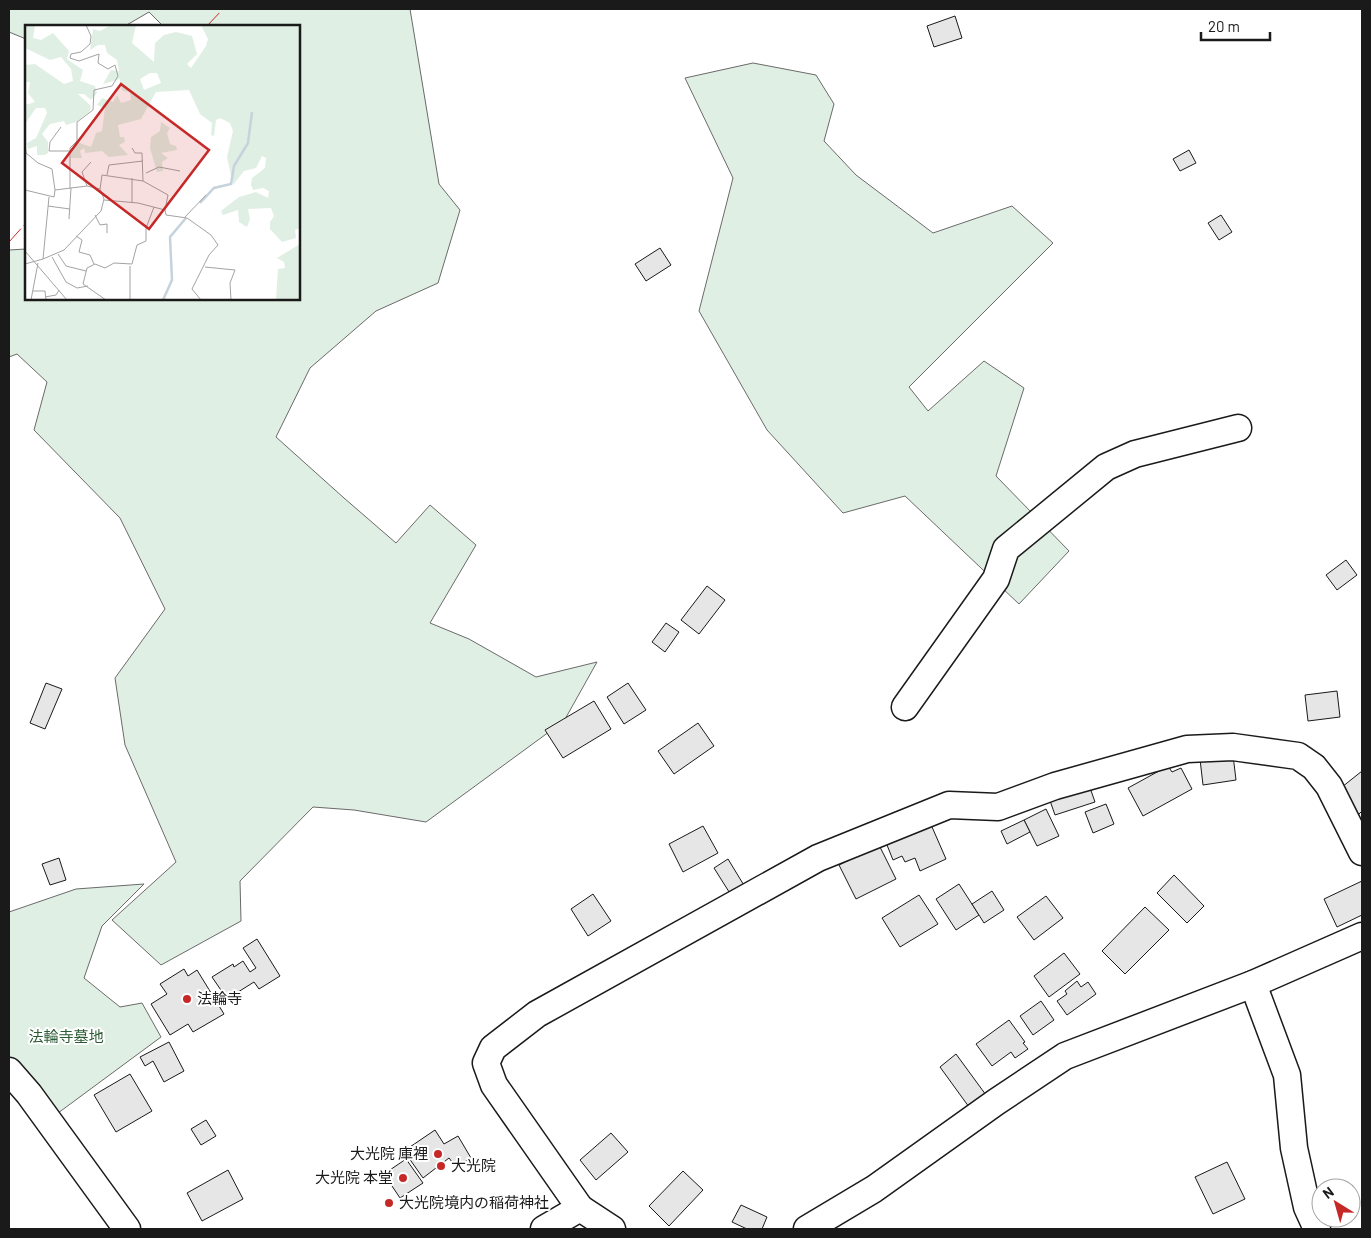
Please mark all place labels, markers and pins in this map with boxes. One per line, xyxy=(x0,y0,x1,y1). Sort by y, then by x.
place label: 法輪寺 xyxy=(197,989,242,1007)
marker: 法輪寺 xyxy=(181,993,193,1005)
place label: 大光院 庫裡 xyxy=(350,1144,428,1162)
marker: 大光院 庫裡 xyxy=(432,1148,444,1160)
place label: 大光院 xyxy=(451,1156,496,1174)
marker: 大光院 xyxy=(435,1160,447,1172)
place label: 大光院 本堂 xyxy=(315,1168,393,1186)
marker: 大光院 本堂 xyxy=(397,1172,409,1184)
place label: 大光院境内の稲荷神社 xyxy=(399,1193,549,1211)
marker: 大光院境内の稲荷神社 xyxy=(383,1197,395,1209)

